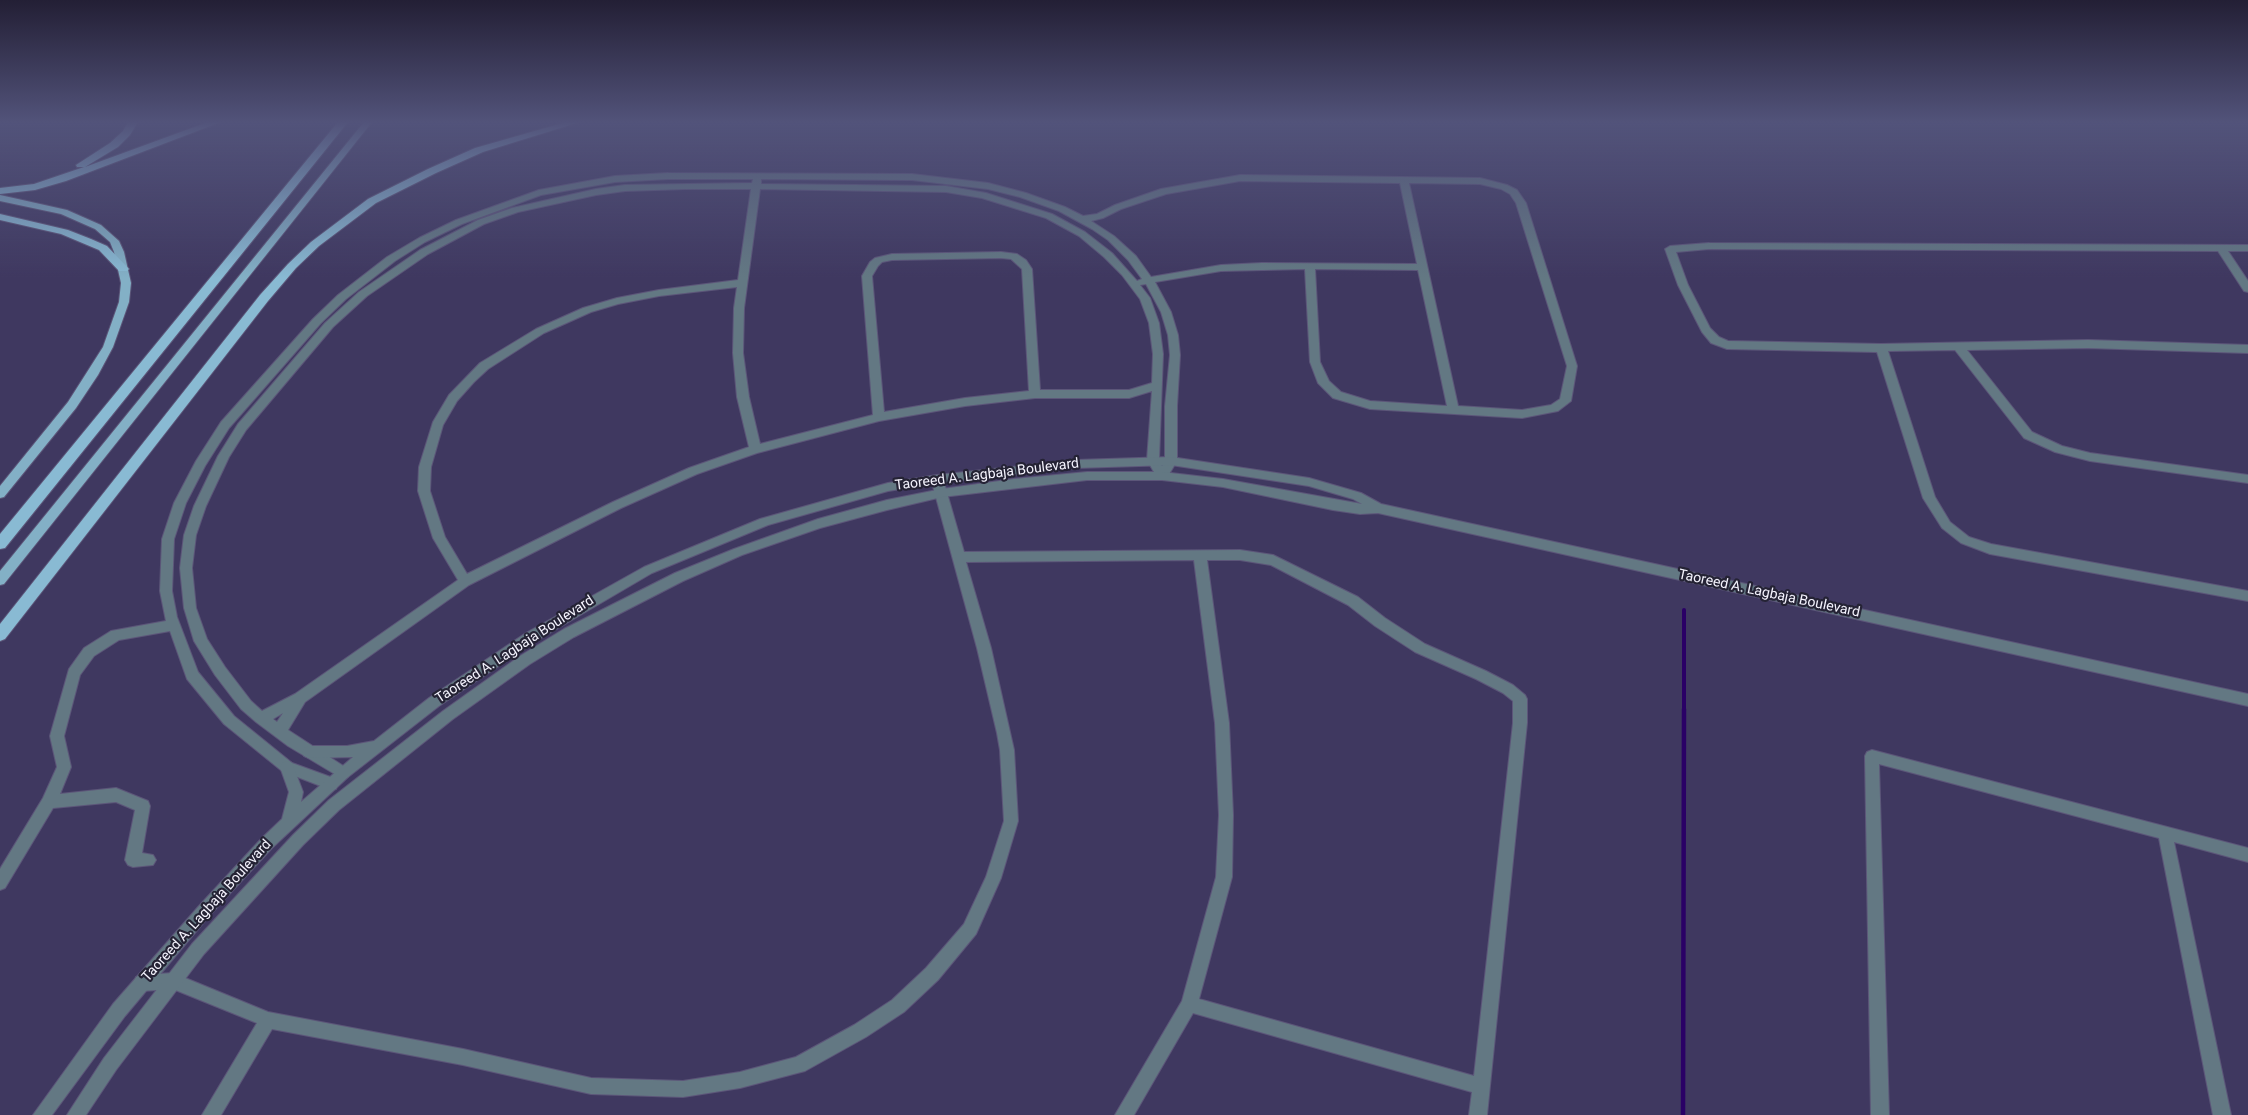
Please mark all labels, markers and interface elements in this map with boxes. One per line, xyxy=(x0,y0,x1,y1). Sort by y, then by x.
street label: Taoreed A. Lagbaja Boulevard xyxy=(894,455,1080,495)
street label: Taoreed A. Lagbaja Boulevard xyxy=(1677,567,1861,621)
street label: Taoreed A. Lagbaja Boulevard xyxy=(433,593,597,707)
street label: Taoreed A. Lagbaja Boulevard xyxy=(139,837,275,985)

